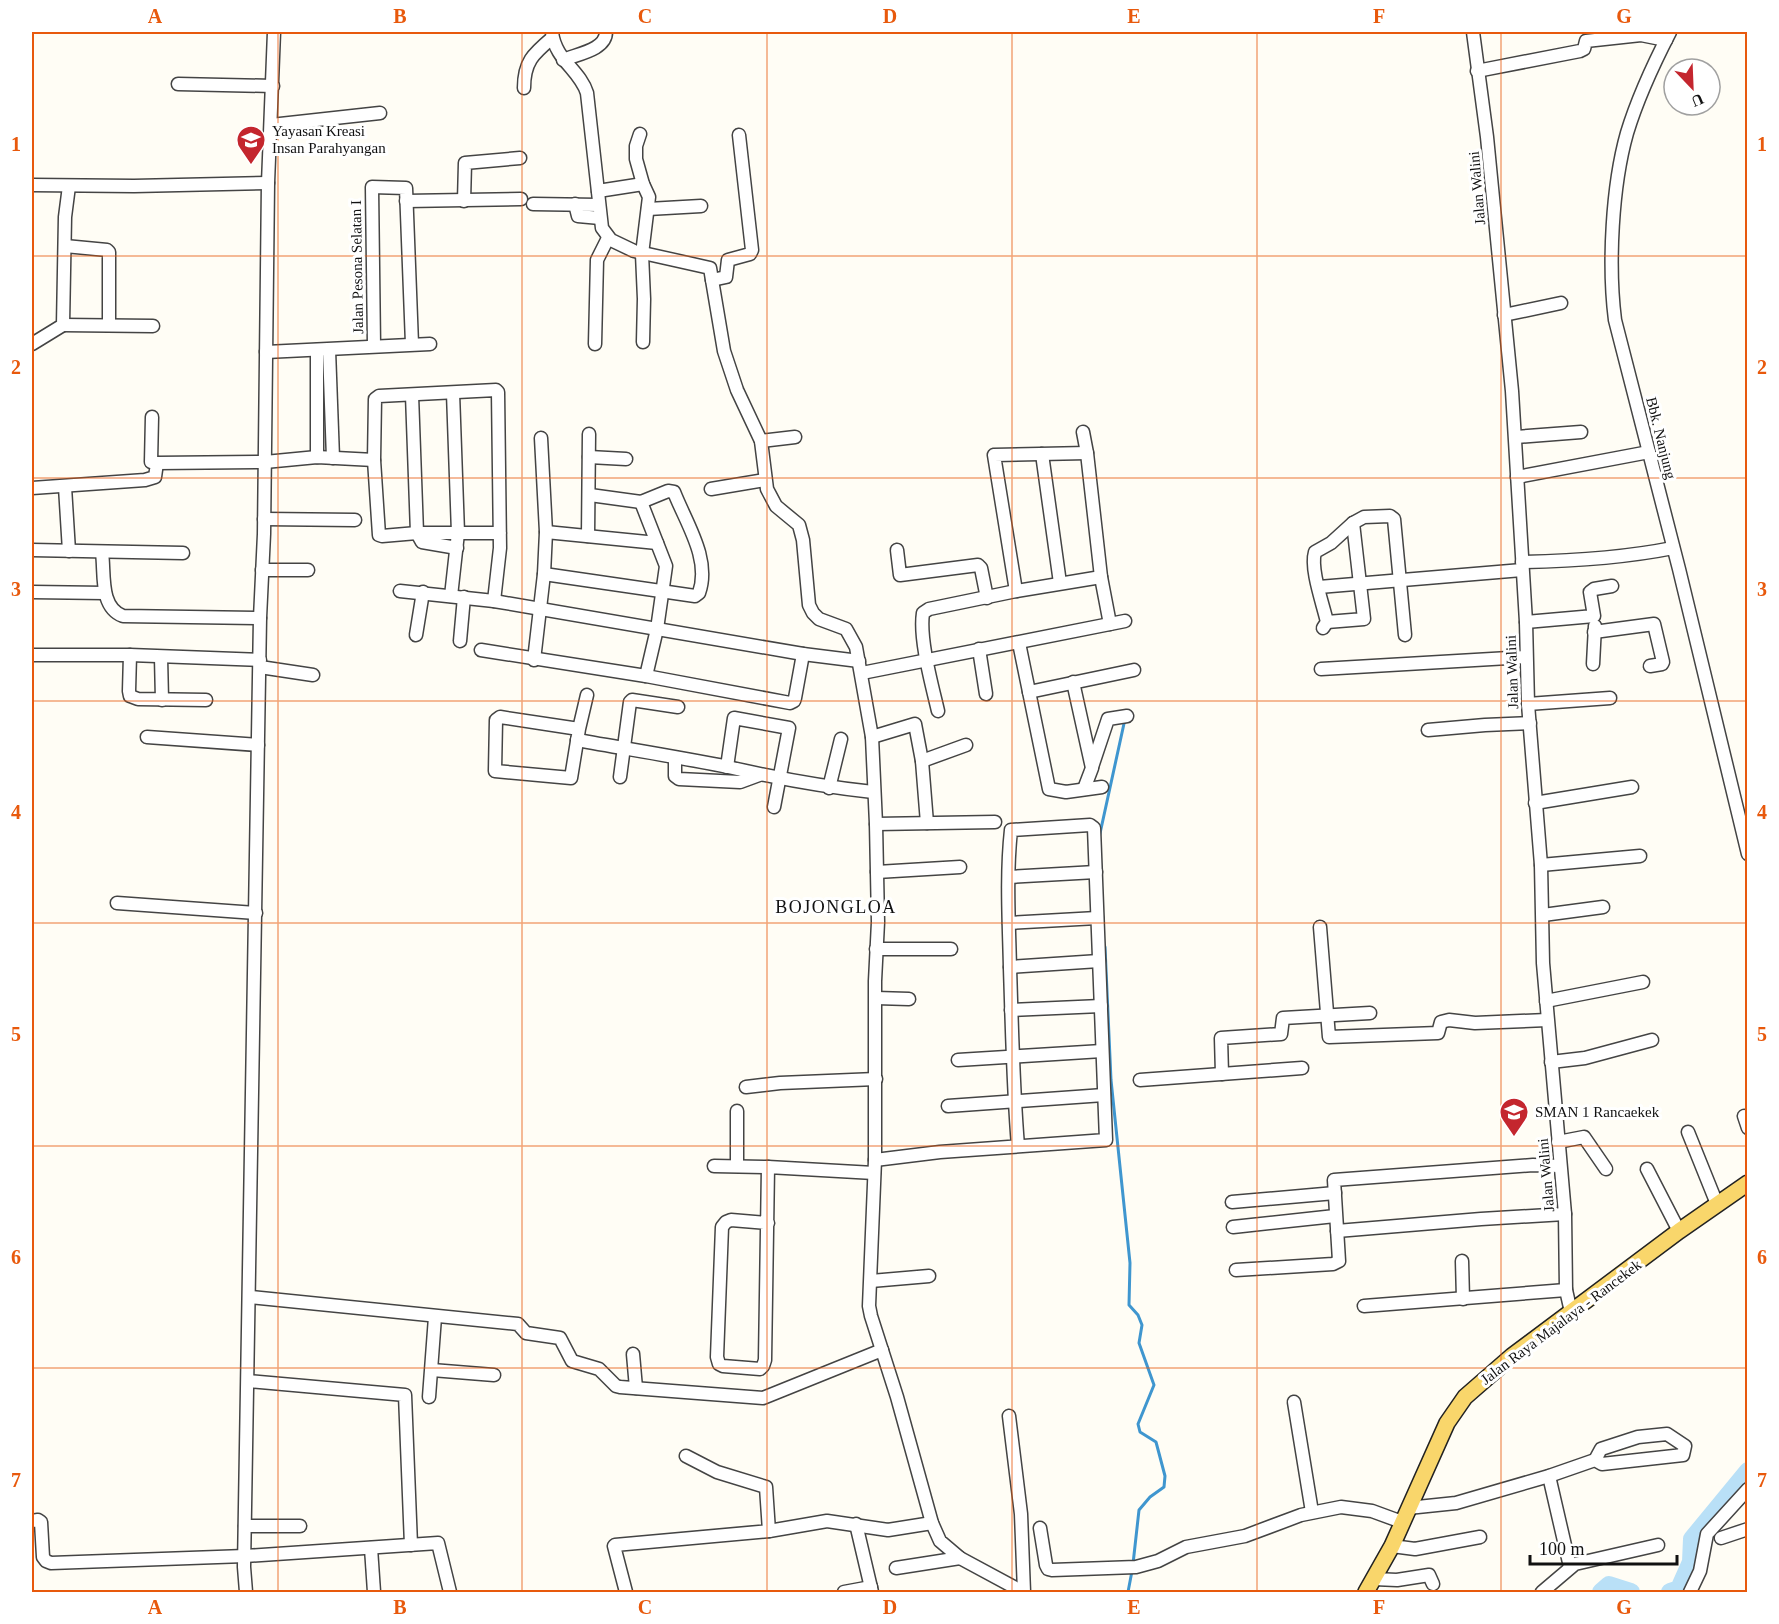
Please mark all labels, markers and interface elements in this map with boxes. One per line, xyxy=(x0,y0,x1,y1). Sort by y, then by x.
text: A xyxy=(148,5,163,27)
text: B xyxy=(393,5,407,27)
text: C xyxy=(638,5,652,27)
text: D xyxy=(883,5,897,27)
text: E xyxy=(1127,5,1141,27)
text: F xyxy=(1373,5,1385,27)
text: G xyxy=(1616,5,1632,27)
north arrow xyxy=(1662,57,1722,117)
text: U xyxy=(1689,90,1706,111)
place label: Yayasan Kreasi Insan Parahyangan xyxy=(272,123,386,156)
school or university icon: Yayasan Kreasi Insan Parahyangan xyxy=(235,124,267,166)
text: 1 xyxy=(11,133,21,155)
text: 1 xyxy=(1757,133,1767,155)
street label: Jalan Walini xyxy=(1466,150,1488,226)
street label: Jalan Pesona Selatan I xyxy=(348,200,366,334)
text: 2 xyxy=(11,356,21,378)
text: 2 xyxy=(1757,356,1767,378)
street label: Bbk. Nanjung xyxy=(1643,395,1679,481)
text: 3 xyxy=(11,578,21,600)
text: 3 xyxy=(1757,578,1767,600)
street label: Jalan Walini xyxy=(1503,635,1521,709)
text: 4 xyxy=(11,801,21,823)
text: 4 xyxy=(1757,801,1767,823)
district label: BOJONGLOA xyxy=(775,897,897,917)
text: 5 xyxy=(11,1023,21,1045)
text: 5 xyxy=(1757,1023,1767,1045)
school or university icon: SMAN 1 Rancaekek xyxy=(1498,1096,1530,1138)
place label: SMAN 1 Rancaekek xyxy=(1535,1104,1660,1120)
street label: Jalan Walini xyxy=(1535,1137,1557,1213)
text: 6 xyxy=(11,1246,21,1268)
text: 6 xyxy=(1757,1246,1767,1268)
street label: Jalan Raya Majalaya - Rancekek xyxy=(1478,1256,1645,1388)
text: 7 xyxy=(11,1469,21,1491)
text: 7 xyxy=(1757,1469,1767,1491)
scale bar xyxy=(1530,1528,1677,1566)
text: 100 m xyxy=(1539,1539,1585,1559)
text: A xyxy=(148,1596,163,1618)
text: B xyxy=(393,1596,407,1618)
text: C xyxy=(638,1596,652,1618)
text: D xyxy=(883,1596,897,1618)
text: E xyxy=(1127,1596,1141,1618)
text: F xyxy=(1373,1596,1385,1618)
text: G xyxy=(1616,1596,1632,1618)

